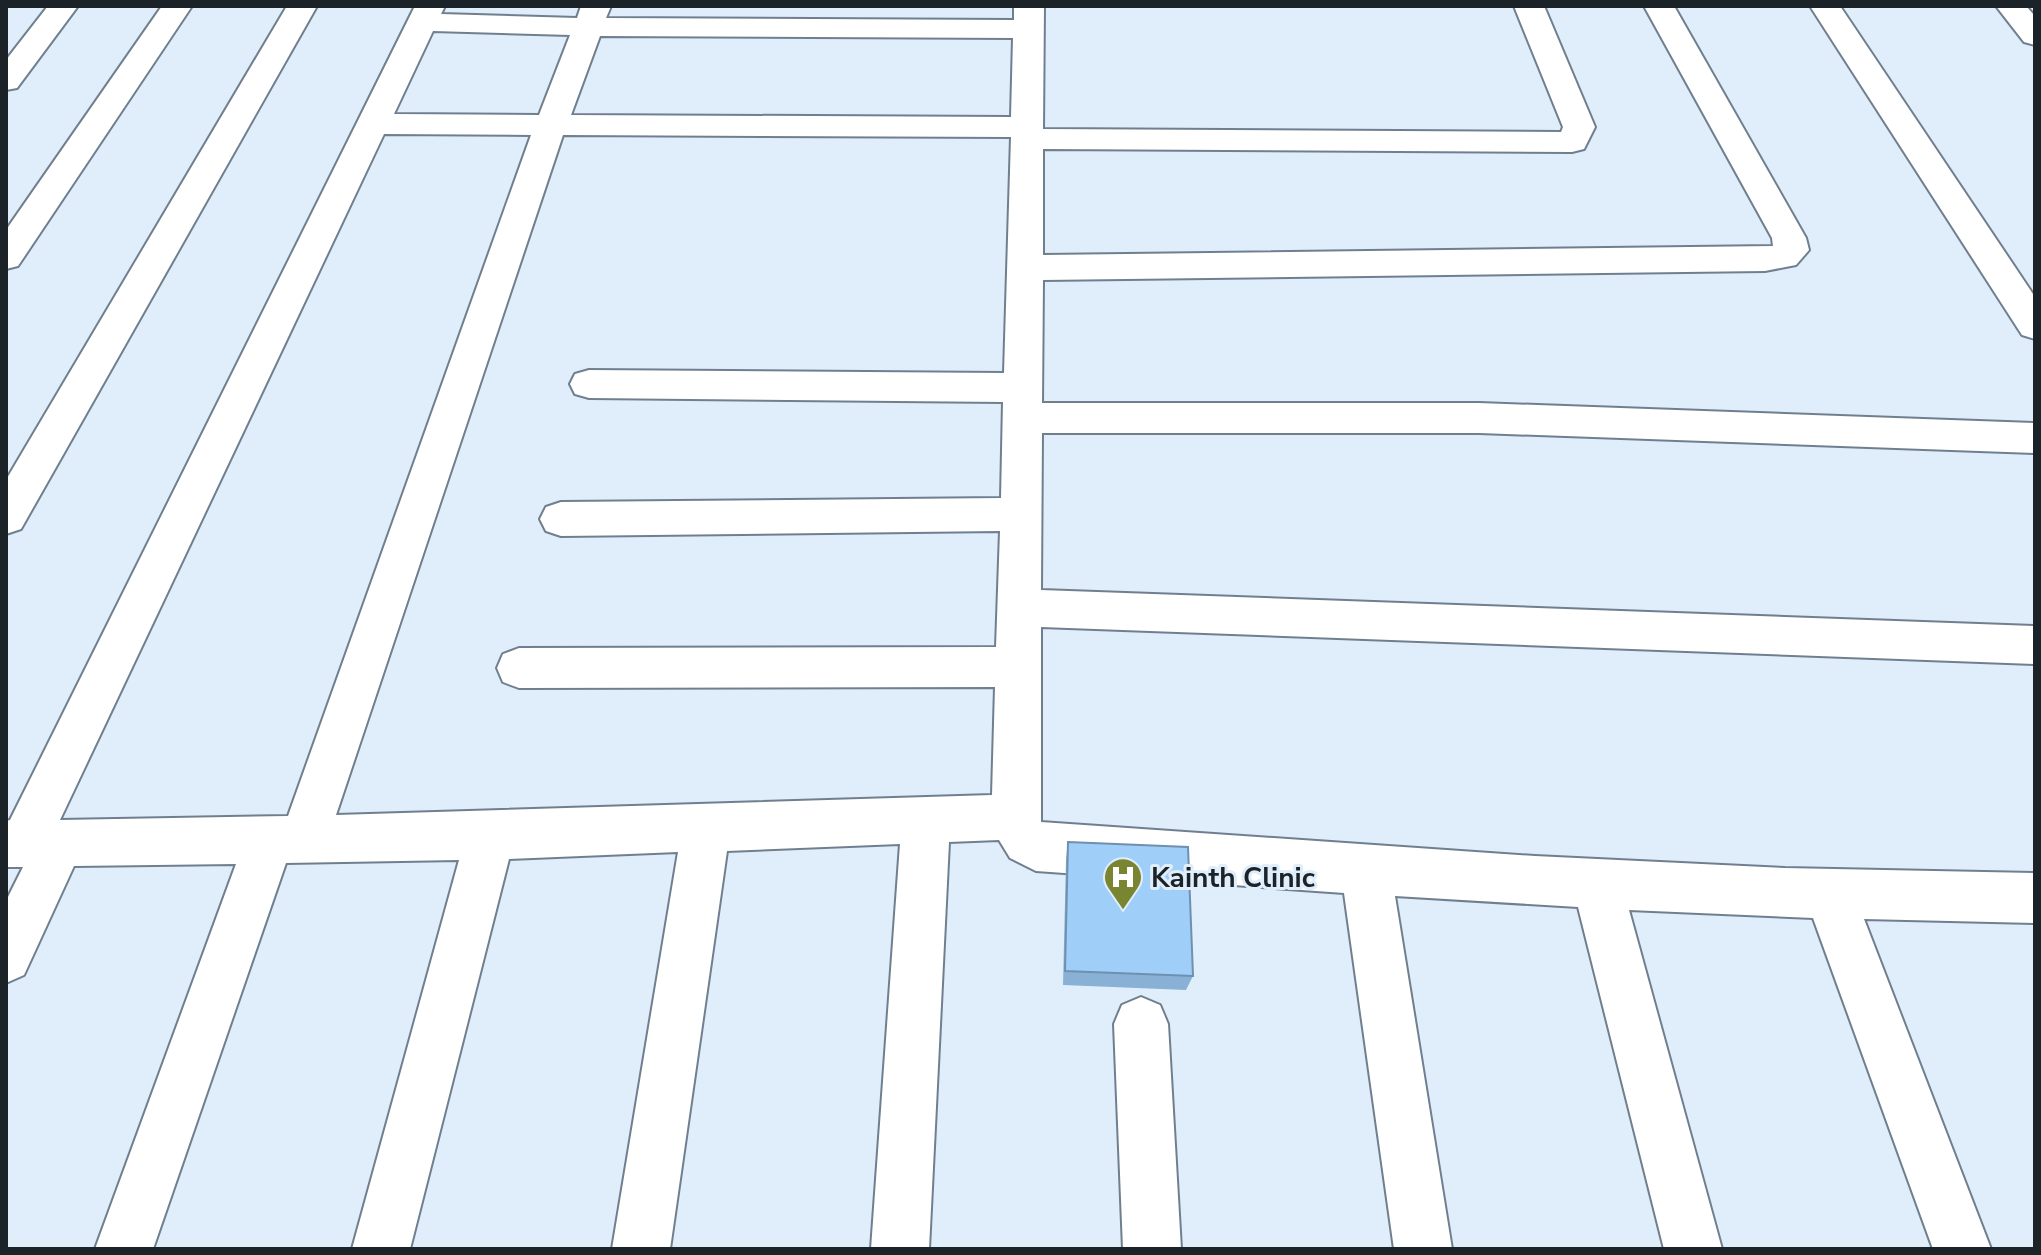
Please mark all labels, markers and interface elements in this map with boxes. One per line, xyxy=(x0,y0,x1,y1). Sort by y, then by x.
hospital icon: Kainth Clinic xyxy=(1102,856,1144,911)
place label: Kainth Clinic xyxy=(1151,859,1315,897)

